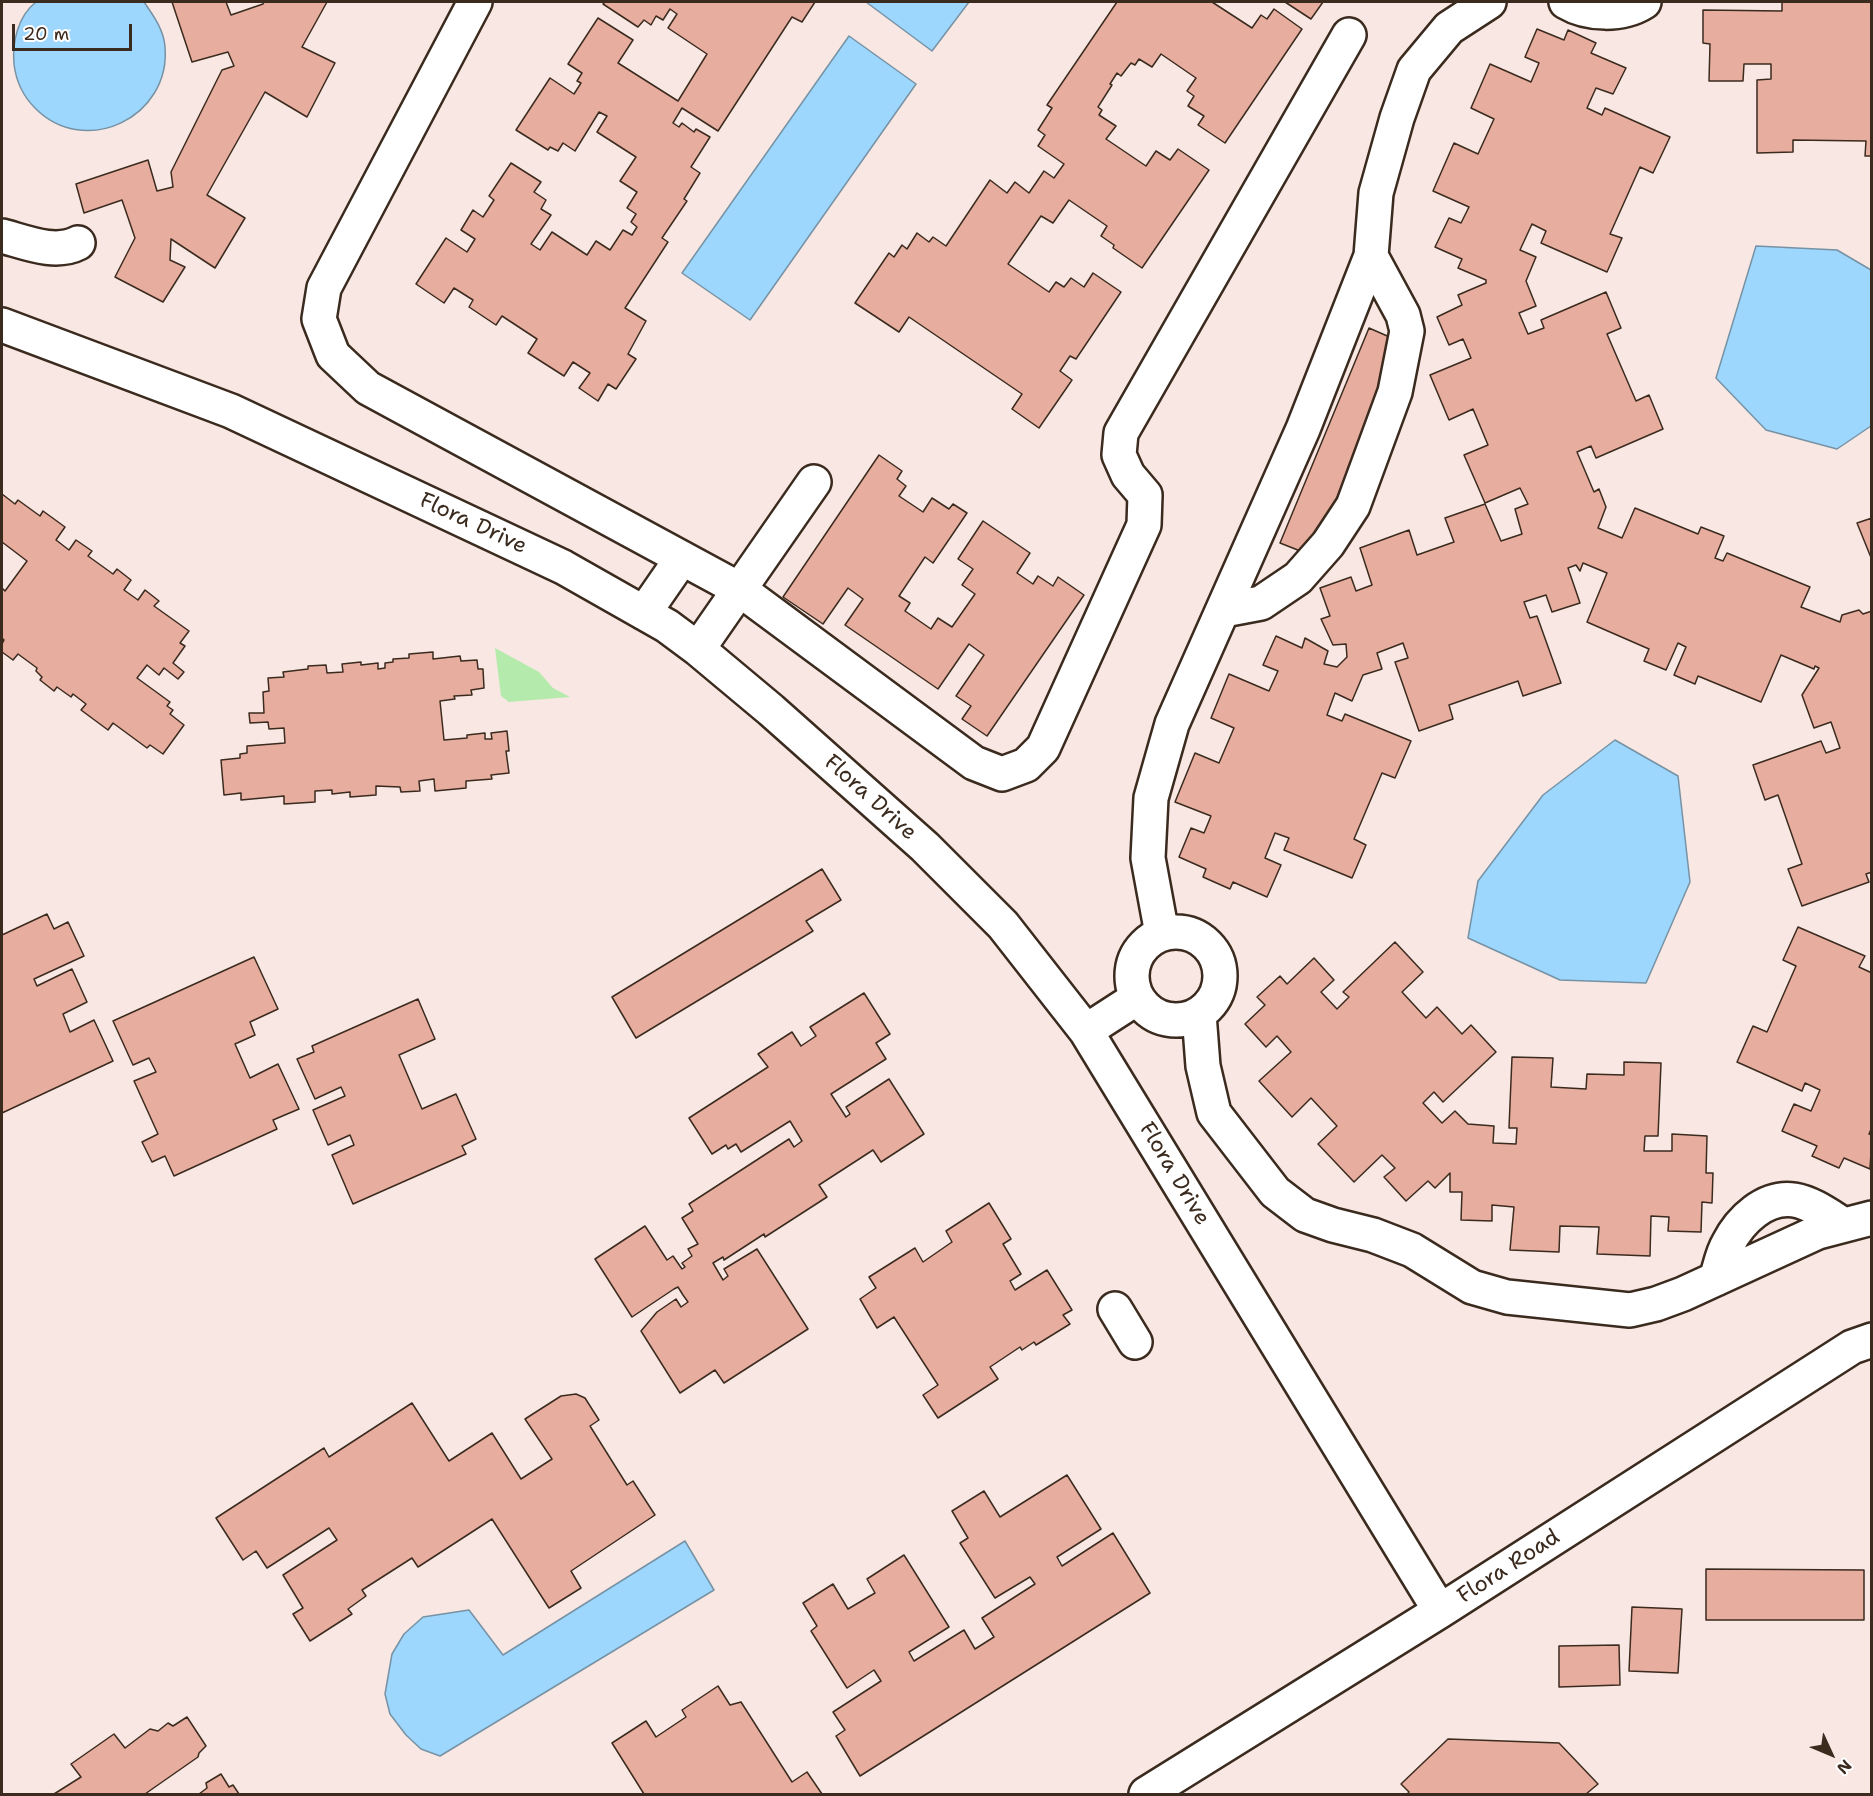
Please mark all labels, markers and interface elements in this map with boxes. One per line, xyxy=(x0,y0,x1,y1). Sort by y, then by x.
scale bar xyxy=(15,12,135,50)
text: 20 m xyxy=(23,22,69,46)
street label: Flora Drive xyxy=(415,488,531,560)
street label: Flora Drive xyxy=(818,750,922,846)
street label: Flora Drive xyxy=(1133,1118,1215,1230)
street label: Flora Road xyxy=(1453,1524,1565,1610)
north arrow xyxy=(1801,1724,1861,1784)
text: N xyxy=(1832,1755,1856,1779)

